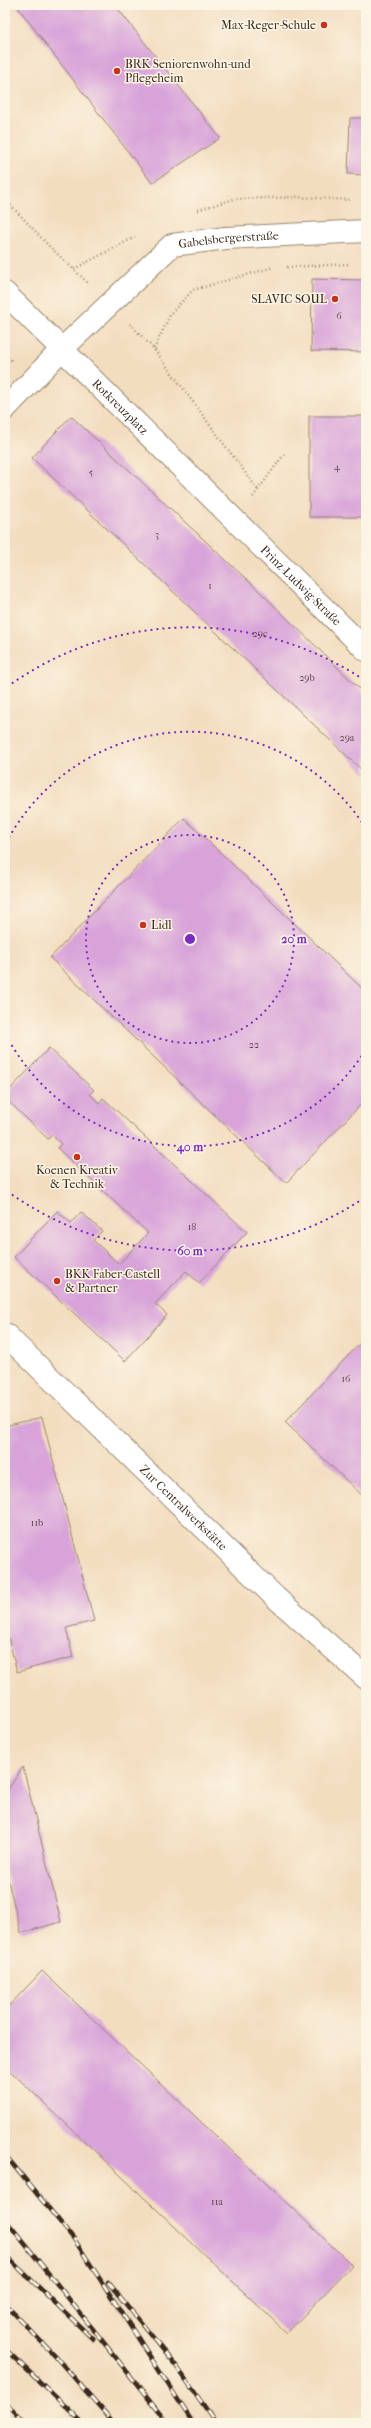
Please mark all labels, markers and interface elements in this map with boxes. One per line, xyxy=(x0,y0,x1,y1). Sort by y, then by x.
place label: Max-Reger-Schule xyxy=(221,18,316,32)
marker: Max-Reger-Schule xyxy=(319,20,329,30)
place label: BRK Seniorenwohn-und Pflegeheim xyxy=(125,57,251,85)
marker: BRK Seniorenwohn-und Pflegeheim xyxy=(112,66,122,76)
street label: Gabelsbergerstraße xyxy=(178,228,279,251)
place label: SLAVIC SOUL xyxy=(251,292,328,306)
marker: SLAVIC SOUL xyxy=(330,294,340,304)
house number: 6 xyxy=(336,310,342,322)
street label: Rotkreuzplatz xyxy=(89,376,152,438)
house number: 4 xyxy=(334,461,341,473)
house number: 5 xyxy=(89,467,93,479)
house number: 3 xyxy=(155,529,159,541)
street label: Prinz-Ludwig-Straße xyxy=(258,543,344,628)
house number: 1 xyxy=(208,580,212,592)
house number: 29c xyxy=(253,628,268,640)
house number: 29b xyxy=(299,672,315,684)
house number: 29a xyxy=(339,732,355,744)
place label: Lidl xyxy=(151,918,172,932)
marker: Lidl xyxy=(138,920,148,930)
centre of rings xyxy=(183,932,197,946)
text: 20 m xyxy=(281,932,308,946)
house number: 22 xyxy=(249,1039,259,1051)
text: 40 m xyxy=(176,1140,204,1155)
marker: Koenen Kreativ & Technik xyxy=(72,1152,82,1162)
place label: Koenen Kreativ & Technik xyxy=(36,1163,119,1191)
house number: 18 xyxy=(188,1221,196,1233)
text: 60 m xyxy=(177,1244,204,1258)
place label: BKK Faber-Castell & Partner xyxy=(65,1267,161,1295)
marker: BKK Faber-Castell & Partner xyxy=(52,1276,62,1286)
house number: 16 xyxy=(342,1373,351,1385)
street label: Zur Centralwerkstätte xyxy=(137,1462,230,1553)
house number: 11b xyxy=(31,1517,43,1529)
house number: 11a xyxy=(211,2196,223,2208)

